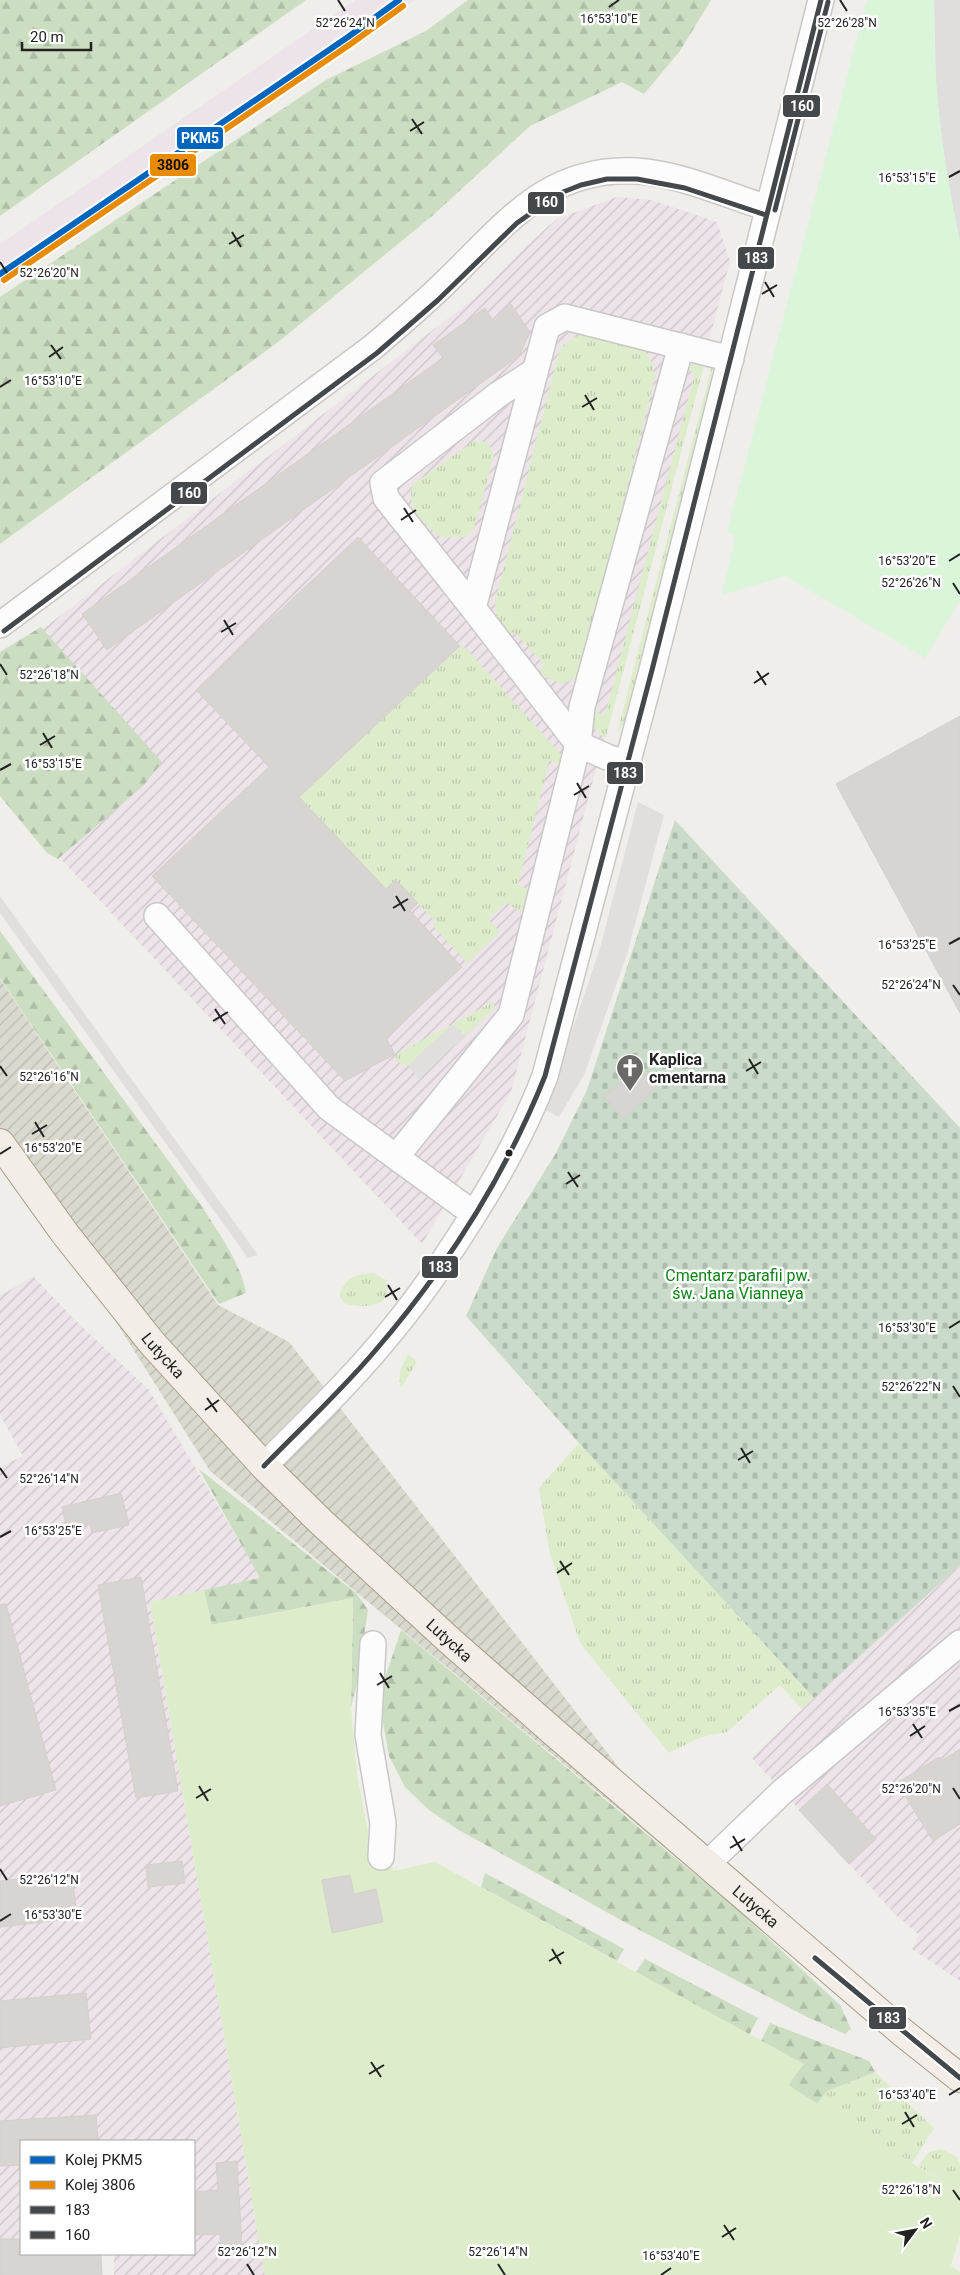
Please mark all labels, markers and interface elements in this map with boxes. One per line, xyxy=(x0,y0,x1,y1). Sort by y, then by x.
text: 16°53'10"E xyxy=(580,12,638,26)
text: 52°26'24"N xyxy=(315,16,375,30)
text: 52°26'28"N xyxy=(817,16,877,30)
scale bar xyxy=(22,20,91,52)
text: 20 m xyxy=(30,28,64,46)
line badge: 160 xyxy=(782,94,821,118)
text: 160 xyxy=(790,98,814,114)
line badge: PKM5 xyxy=(176,126,224,150)
text: PKM5 xyxy=(181,130,219,146)
line badge: 3806 xyxy=(149,153,197,177)
text: 3806 xyxy=(157,157,189,173)
text: 16°53'15"E xyxy=(878,171,936,185)
line badge: 160 xyxy=(527,191,565,215)
text: 160 xyxy=(534,194,558,210)
line badge: 183 xyxy=(737,246,775,270)
text: 183 xyxy=(744,250,768,266)
text: 52°26'20"N xyxy=(19,266,79,280)
text: 16°53'10"E xyxy=(24,374,82,388)
line badge: 160 xyxy=(170,481,208,505)
text: 160 xyxy=(177,485,201,501)
text: 16°53'20"E xyxy=(878,554,936,568)
text: 52°26'26"N xyxy=(881,576,941,590)
text: 52°26'18"N xyxy=(19,668,79,682)
text: 16°53'15"E xyxy=(24,757,82,771)
line badge: 183 xyxy=(606,761,644,785)
text: 183 xyxy=(613,765,637,781)
text: 16°53'25"E xyxy=(878,938,936,952)
text: 52°26'24"N xyxy=(881,978,941,992)
place label: Kaplica cmentarna xyxy=(649,1050,727,1087)
church icon: Kaplica cmentarna xyxy=(615,1053,645,1092)
text: 52°26'16"N xyxy=(19,1070,79,1084)
text: 16°53'20"E xyxy=(24,1141,82,1155)
unlabelled marker xyxy=(504,1148,514,1158)
line badge: 183 xyxy=(421,1255,459,1279)
text: 183 xyxy=(428,1259,452,1275)
park label: Cmentarz parafii pw. św. Jana Vianneya xyxy=(665,1266,811,1303)
text: 16°53'30"E xyxy=(878,1321,936,1335)
street label: Lutycka xyxy=(137,1329,188,1382)
text: 52°26'22"N xyxy=(881,1380,941,1394)
text: 52°26'14"N xyxy=(19,1472,79,1486)
text: 16°53'25"E xyxy=(24,1524,82,1538)
street label: Lutycka xyxy=(422,1615,476,1666)
text: 16°53'35"E xyxy=(878,1705,936,1719)
text: 52°26'20"N xyxy=(881,1782,941,1796)
text: 52°26'12"N xyxy=(19,1873,79,1887)
street label: Lutycka xyxy=(729,1881,783,1932)
text: 16°53'30"E xyxy=(24,1908,82,1922)
line badge: 183 xyxy=(868,2006,907,2030)
text: 183 xyxy=(876,2010,900,2026)
text: 16°53'40"E xyxy=(878,2088,936,2102)
legend xyxy=(20,2140,195,2255)
text: Kolej PKM5 xyxy=(65,2151,142,2169)
text: Kolej 3806 xyxy=(65,2176,135,2194)
text: 52°26'18"N xyxy=(881,2183,941,2197)
text: 183 xyxy=(65,2201,90,2219)
north arrow xyxy=(890,2205,940,2255)
text: N xyxy=(917,2215,935,2232)
text: 160 xyxy=(65,2226,90,2244)
text: 52°26'12"N xyxy=(217,2245,277,2259)
text: 52°26'14"N xyxy=(468,2245,528,2259)
text: 16°53'40"E xyxy=(642,2249,700,2263)

